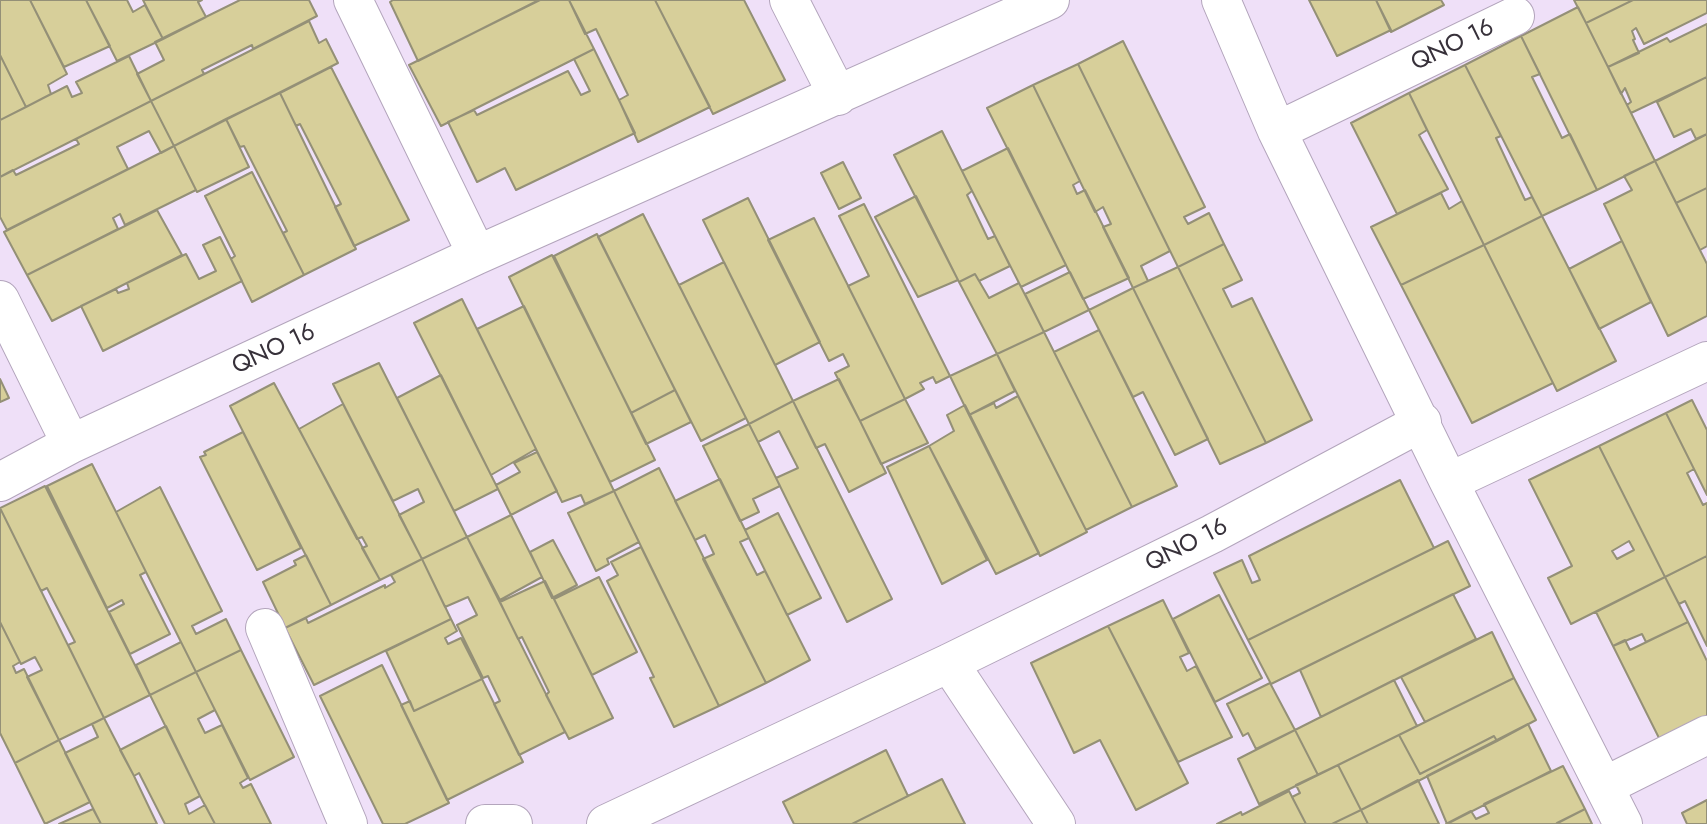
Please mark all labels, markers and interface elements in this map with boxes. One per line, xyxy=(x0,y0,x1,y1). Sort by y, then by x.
street label: QNO 16 xyxy=(1407,14,1499,78)
street label: QNO 16 xyxy=(228,318,320,382)
street label: QNO 16 xyxy=(1141,513,1233,579)

